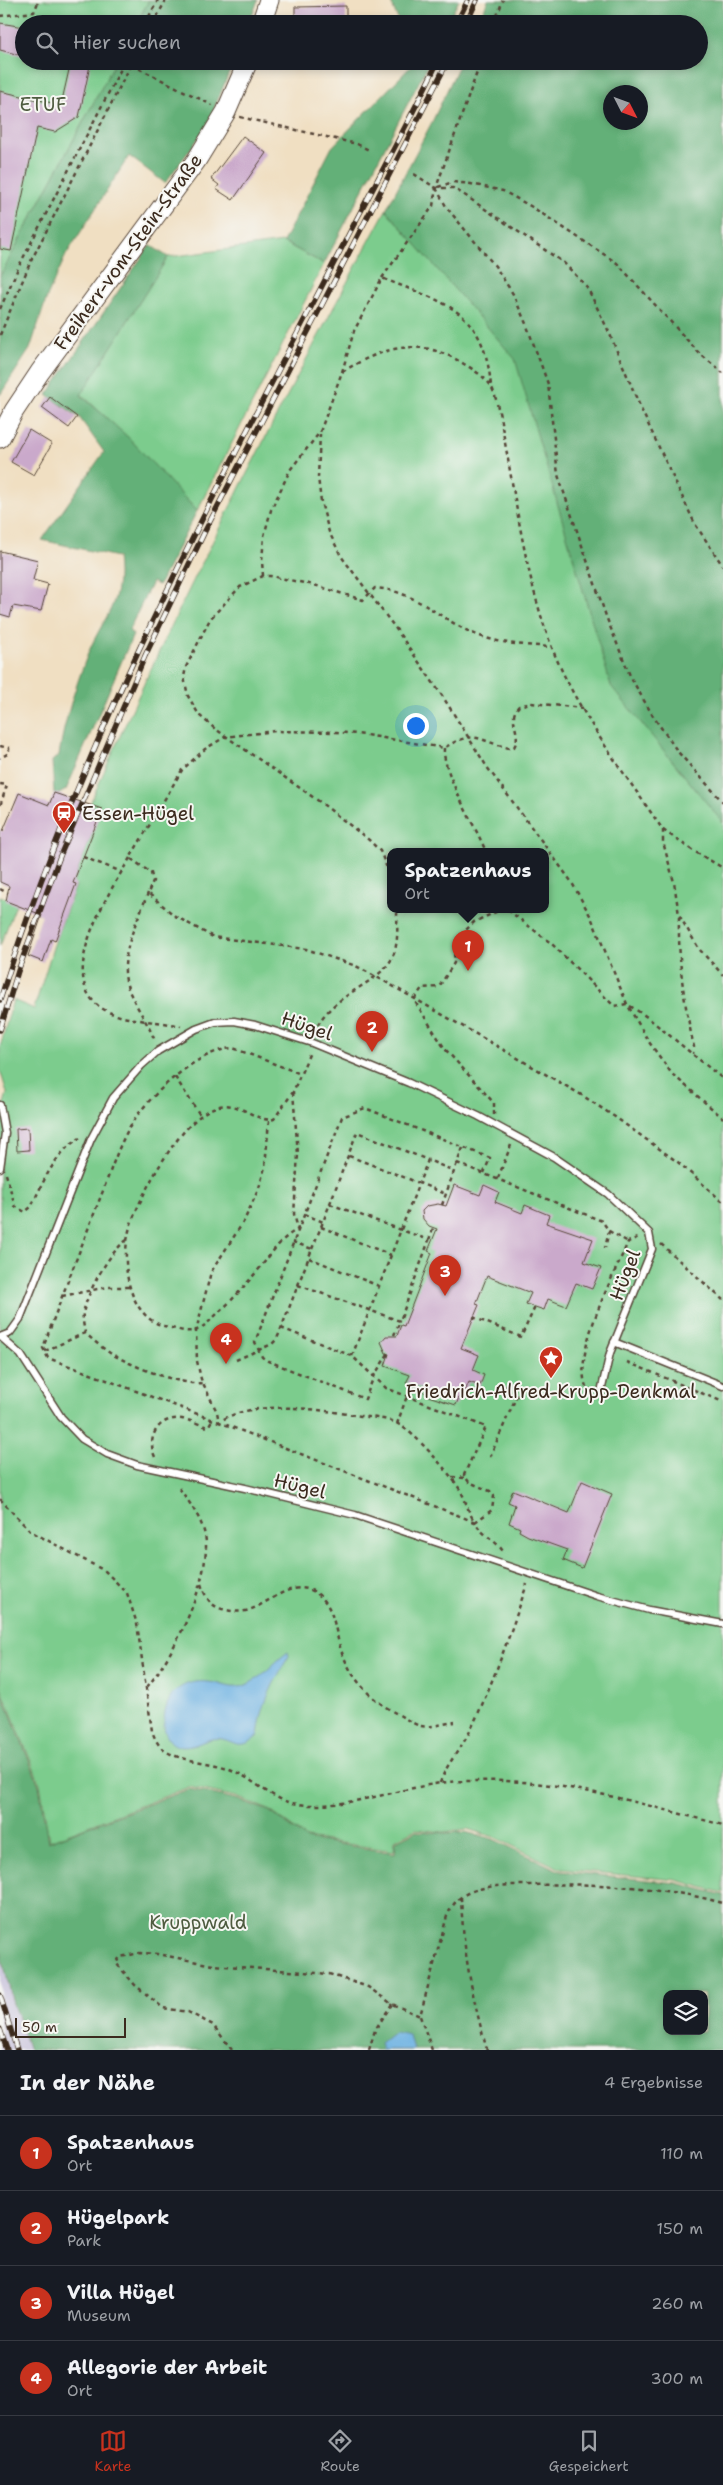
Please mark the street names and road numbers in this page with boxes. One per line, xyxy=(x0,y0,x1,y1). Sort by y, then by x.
street label: Freiherr-vom-Stein-Straße xyxy=(48,149,208,355)
street label: Hügel xyxy=(278,1006,336,1046)
street label: Hügel xyxy=(604,1246,646,1304)
street label: Hügel xyxy=(271,1467,329,1505)

